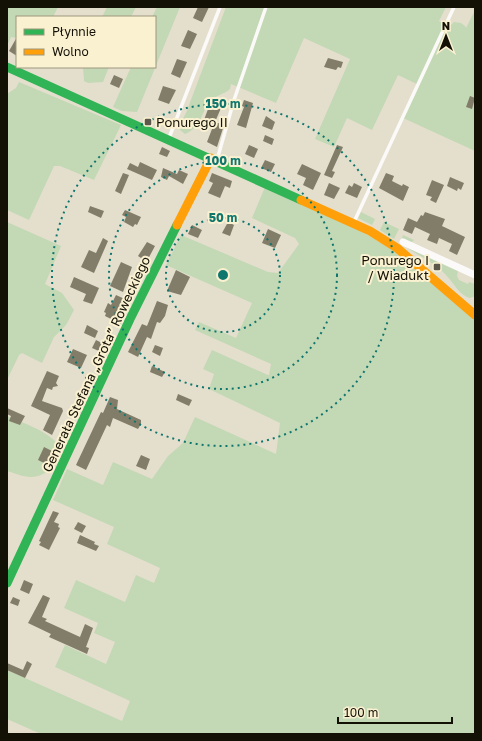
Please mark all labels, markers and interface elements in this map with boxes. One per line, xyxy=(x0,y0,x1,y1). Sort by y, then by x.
legend xyxy=(16,16,156,68)
north arrow xyxy=(426,16,466,56)
text: N xyxy=(442,19,450,32)
text: Płynnie xyxy=(52,24,96,39)
text: Wolno xyxy=(52,44,89,59)
text: 150 m xyxy=(206,96,240,111)
place label: Ponurego II xyxy=(156,114,228,130)
marker: Ponurego II xyxy=(143,117,153,127)
text: 100 m xyxy=(205,153,241,168)
text: 50 m xyxy=(209,210,237,225)
place label: Ponurego I / Wiadukt xyxy=(361,252,429,283)
street label: Generała Stefana „Grota” Roweckiego xyxy=(39,253,153,474)
marker: Ponurego I / Wiadukt xyxy=(432,262,442,272)
centre of rings xyxy=(216,268,230,282)
scale bar xyxy=(338,699,452,725)
text: 100 m xyxy=(344,705,378,720)

